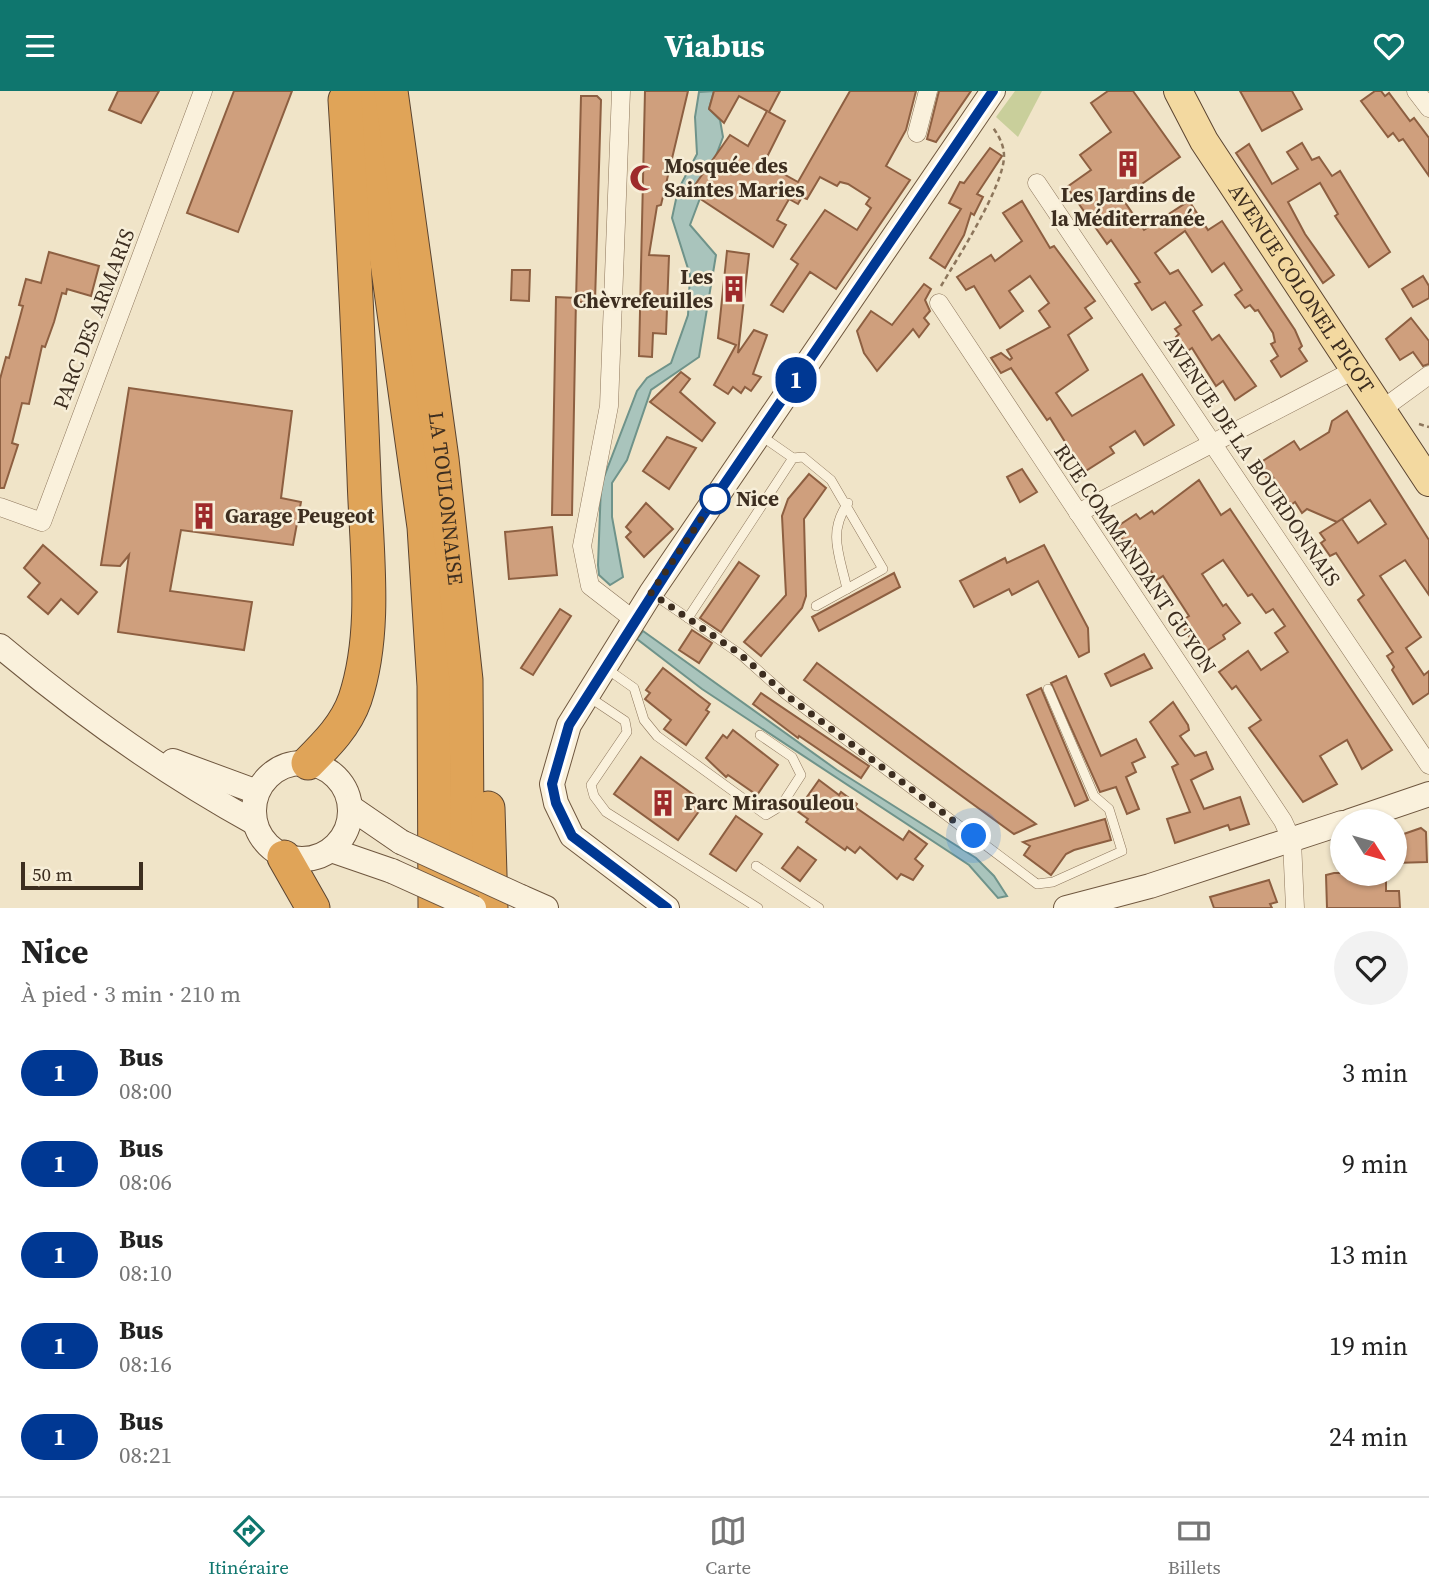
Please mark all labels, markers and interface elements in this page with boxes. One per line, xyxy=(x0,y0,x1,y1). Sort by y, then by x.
text: Viabus xyxy=(664,24,765,68)
icon: menu xyxy=(21,27,59,65)
icon: heart xyxy=(1370,27,1408,65)
building icon: Les Jardins de la Méditerranée xyxy=(1113,149,1143,179)
place label: Mosquée des Saintes Maries xyxy=(664,151,805,204)
mosque icon: Mosquée des Saintes Maries xyxy=(628,163,658,193)
street label: AVENUE COLONEL PICOT xyxy=(1222,178,1382,399)
place label: Les Jardins de la Méditerranée xyxy=(1051,180,1205,233)
street label: PARC DES ARMARIS xyxy=(46,224,141,413)
place label: Les Chèvrefeuilles xyxy=(573,262,713,315)
building icon: Les Chèvrefeuilles xyxy=(719,274,749,304)
street label: AVENUE DE LA BOURDONNAIS xyxy=(1157,330,1347,592)
line badge: 1 xyxy=(773,357,819,403)
text: 1 xyxy=(789,363,803,396)
street label: LA TOULONNAISE xyxy=(422,410,471,586)
street label: RUE COMMANDANT GUYON xyxy=(1048,438,1223,679)
marker: Nice xyxy=(700,484,730,514)
place label: Nice xyxy=(736,484,779,513)
building icon: Garage Peugeot xyxy=(189,501,219,531)
place label: Garage Peugeot xyxy=(225,501,375,530)
building icon: Parc Mirasouleou xyxy=(648,788,678,818)
place label: Parc Mirasouleou xyxy=(684,788,855,817)
north arrow xyxy=(1330,809,1407,885)
map controls xyxy=(1330,809,1407,886)
your location xyxy=(956,818,991,853)
scale bar xyxy=(21,859,144,891)
text: 50 m xyxy=(32,861,73,887)
text: Nice xyxy=(21,929,88,974)
button: heart xyxy=(1334,931,1408,1005)
text: À pied · 3 min · 210 m xyxy=(21,978,241,1010)
text: Bus xyxy=(119,1039,163,1075)
text: 3 min xyxy=(1342,1055,1408,1091)
text: 1 xyxy=(53,1056,66,1089)
text: 08:00 xyxy=(119,1075,172,1107)
text: Bus xyxy=(119,1130,163,1166)
text: 9 min xyxy=(1342,1146,1408,1182)
text: 1 xyxy=(53,1147,66,1180)
text: 08:06 xyxy=(119,1166,172,1198)
text: Bus xyxy=(119,1221,163,1257)
text: 13 min xyxy=(1329,1237,1408,1273)
text: 1 xyxy=(53,1238,66,1271)
text: 08:10 xyxy=(119,1257,172,1289)
text: Bus xyxy=(119,1312,163,1348)
text: 19 min xyxy=(1329,1328,1408,1364)
text: 1 xyxy=(53,1329,66,1362)
text: 08:16 xyxy=(119,1348,172,1380)
text: Bus xyxy=(119,1403,163,1439)
text: 24 min xyxy=(1329,1419,1408,1455)
text: 1 xyxy=(53,1420,66,1453)
text: 08:21 xyxy=(119,1439,172,1471)
tab: Itinéraire xyxy=(208,1512,289,1580)
tab: Carte xyxy=(705,1512,751,1580)
tab: Billets xyxy=(1168,1512,1221,1580)

